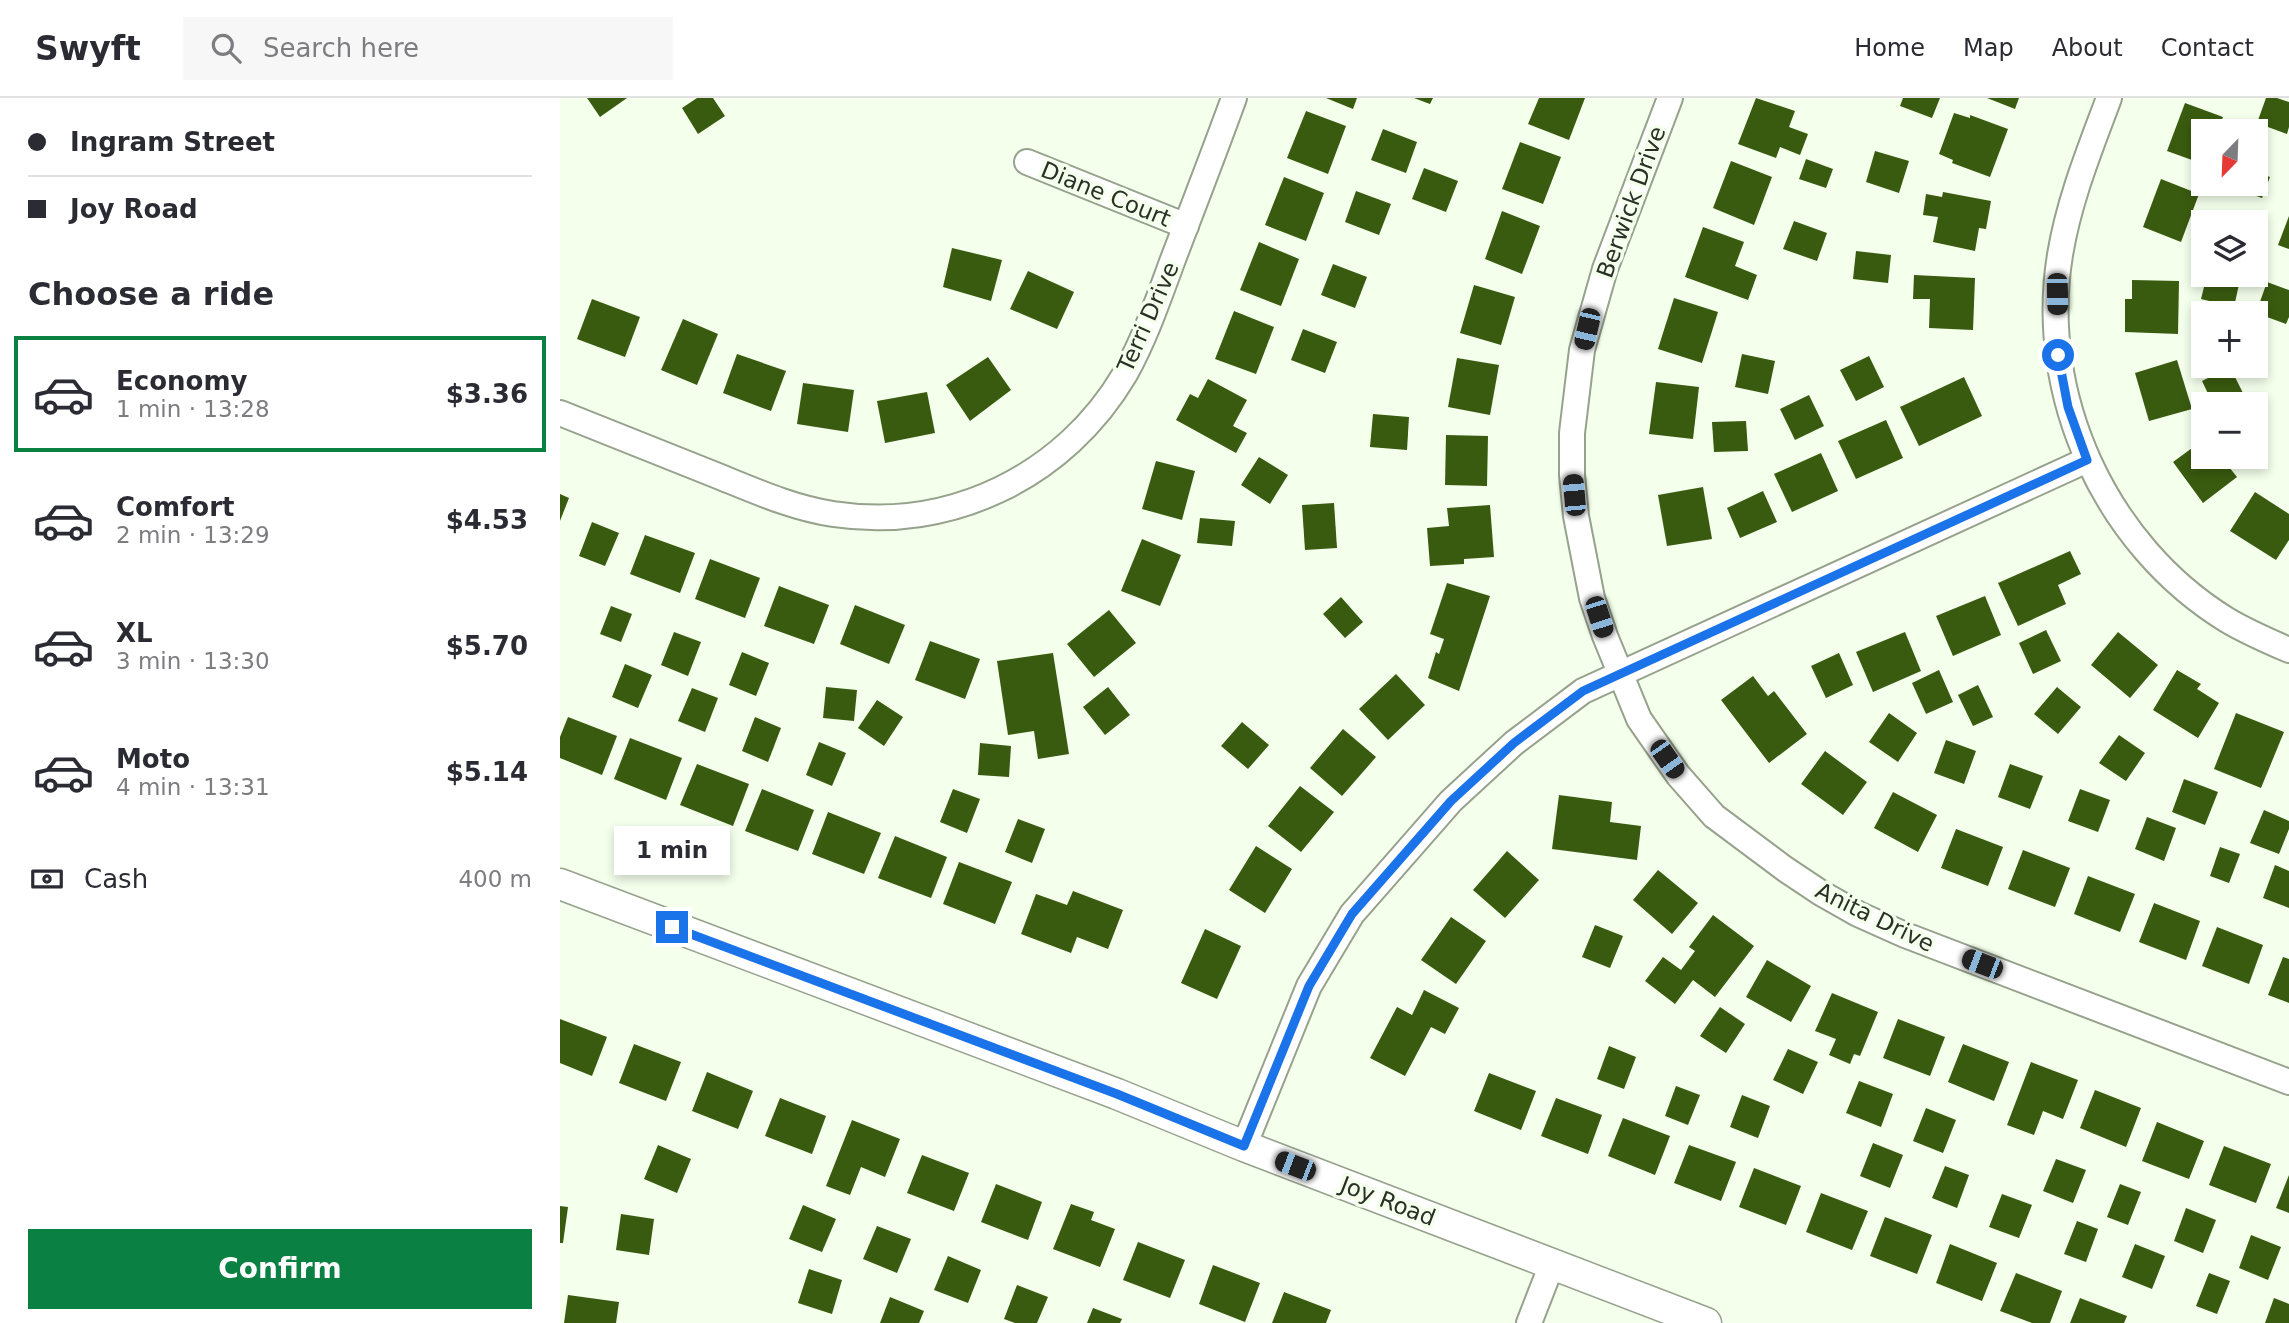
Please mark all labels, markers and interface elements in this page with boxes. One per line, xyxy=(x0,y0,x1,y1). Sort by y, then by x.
search box xyxy=(183,17,673,80)
text: Swyft xyxy=(35,29,141,68)
icon: search xyxy=(207,29,245,67)
text: Search here xyxy=(263,33,419,63)
text: Home xyxy=(1854,34,1925,62)
text: Map xyxy=(1963,34,2014,62)
text: About xyxy=(2052,34,2123,62)
text: Contact xyxy=(2161,34,2254,62)
north arrow xyxy=(2191,119,2268,196)
map controls xyxy=(2191,119,2268,469)
street label: Berwick Drive xyxy=(1592,123,1670,281)
text: Ingram Street xyxy=(70,127,275,157)
street label: Diane Court xyxy=(1037,156,1175,232)
text: Joy Road xyxy=(70,194,198,224)
button: layers xyxy=(2191,210,2268,287)
street label: Terri Drive xyxy=(1112,258,1184,377)
car xyxy=(2047,273,2068,315)
text: Choose a ride xyxy=(28,275,274,313)
button: + xyxy=(2191,301,2268,378)
car xyxy=(1573,306,1602,352)
route start xyxy=(2042,339,2074,371)
icon: car xyxy=(32,363,95,426)
text: Economy xyxy=(116,366,247,396)
text: $3.36 xyxy=(446,379,528,409)
button: − xyxy=(2191,392,2268,469)
text: 1 min · 13:28 xyxy=(116,396,270,422)
car xyxy=(1562,473,1587,517)
icon: car xyxy=(32,489,95,552)
text: Comfort xyxy=(116,492,234,522)
text: $4.53 xyxy=(446,505,528,535)
text: 2 min · 13:29 xyxy=(116,522,270,548)
car xyxy=(1583,594,1616,640)
icon: car xyxy=(32,615,95,678)
text: XL xyxy=(116,618,153,648)
text: $5.70 xyxy=(446,631,528,661)
text: 3 min · 13:30 xyxy=(116,648,270,674)
car xyxy=(1647,736,1688,782)
icon: car xyxy=(32,741,95,804)
text: Moto xyxy=(116,744,190,774)
text: $5.14 xyxy=(446,757,528,787)
text: 4 min · 13:31 xyxy=(116,774,270,800)
callout: 1 min xyxy=(614,826,730,874)
text: 1 min xyxy=(636,837,708,863)
icon: cash xyxy=(28,860,66,898)
text: Cash xyxy=(84,864,148,894)
text: 400 m xyxy=(458,866,532,892)
street label: Anita Drive xyxy=(1812,877,1938,957)
route end xyxy=(656,911,688,943)
car xyxy=(1959,947,2006,981)
car xyxy=(1272,1149,1319,1183)
street label: Joy Road xyxy=(1335,1170,1439,1231)
button: Confirm xyxy=(28,1229,532,1309)

